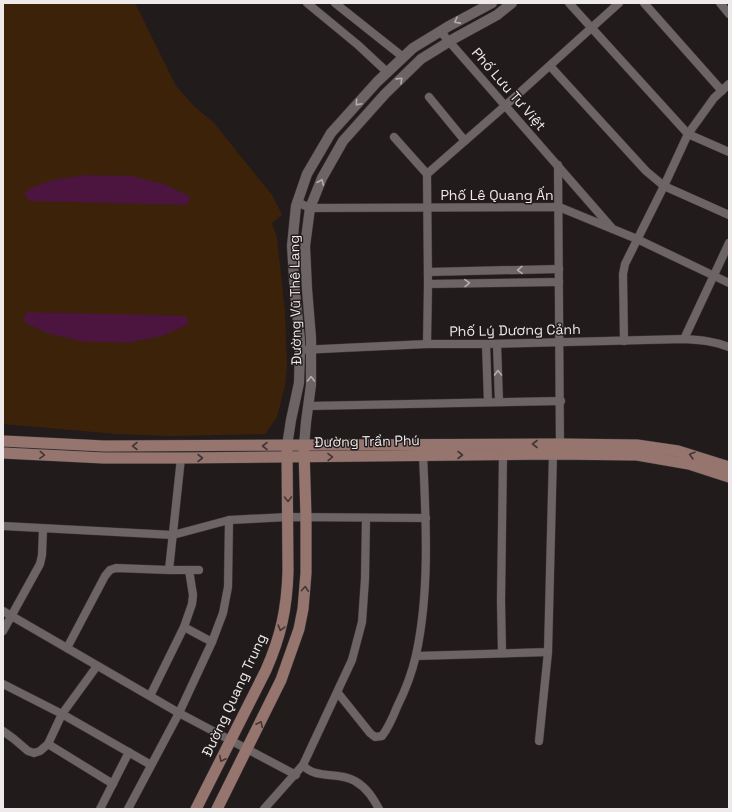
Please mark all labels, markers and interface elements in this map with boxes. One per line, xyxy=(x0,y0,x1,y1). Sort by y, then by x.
one-way arrow xyxy=(454,17,462,24)
street label: Phố Lưu Tư Việt xyxy=(468,44,550,134)
one-way arrow xyxy=(395,77,403,84)
one-way arrow xyxy=(355,98,362,106)
one-way arrow xyxy=(316,178,324,186)
street label: Phố Lê Quang Ấn xyxy=(440,186,554,204)
street label: Đường Vũ Thê Lang xyxy=(285,235,305,365)
one-way arrow xyxy=(517,266,523,274)
one-way arrow xyxy=(464,279,470,287)
street label: Phố Lý Dương Cảnh xyxy=(449,320,581,340)
one-way arrow xyxy=(494,370,502,376)
one-way arrow xyxy=(307,376,315,382)
street label: Đường Trần Phú xyxy=(314,431,420,451)
one-way arrow xyxy=(532,440,538,448)
one-way arrow xyxy=(132,442,138,450)
one-way arrow xyxy=(262,442,268,450)
one-way arrow xyxy=(39,451,45,459)
one-way arrow xyxy=(457,451,463,459)
one-way arrow xyxy=(689,451,696,460)
one-way arrow xyxy=(327,453,333,461)
one-way arrow xyxy=(197,454,203,462)
one-way arrow xyxy=(284,496,292,502)
one-way arrow xyxy=(300,586,309,592)
one-way arrow xyxy=(277,624,286,631)
street label: Đường Quang Trung xyxy=(198,631,270,759)
one-way arrow xyxy=(255,721,263,728)
one-way arrow xyxy=(219,755,226,762)

